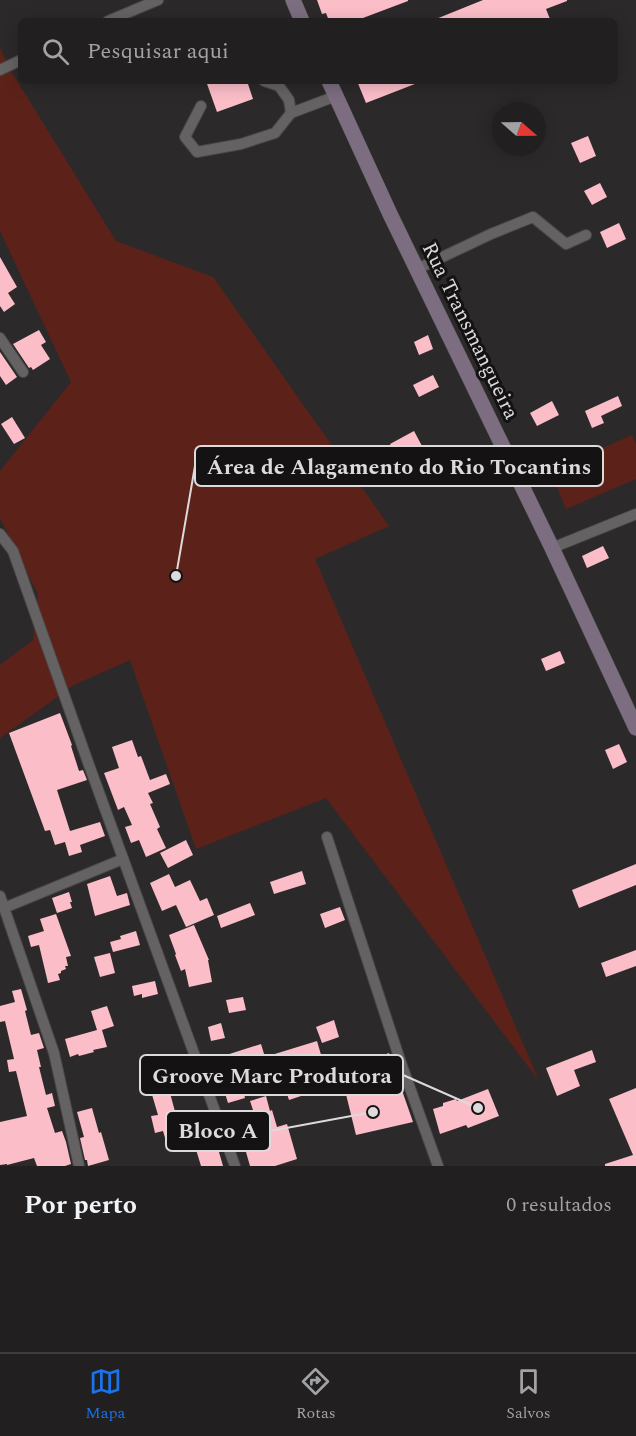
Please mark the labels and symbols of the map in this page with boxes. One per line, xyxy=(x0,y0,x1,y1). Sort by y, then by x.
north arrow xyxy=(492,102,546,156)
street label: Rua Transmangueira xyxy=(413,237,527,426)
callout: Área de Alagamento do Rio Tocantins xyxy=(195,446,603,486)
text: Área de Alagamento do Rio Tocantins xyxy=(207,451,591,484)
callout: Groove Marc Produtora xyxy=(140,1055,403,1095)
text: Groove Marc Produtora xyxy=(152,1060,392,1093)
callout: Bloco A xyxy=(166,1111,270,1151)
text: Bloco A xyxy=(178,1115,258,1148)

